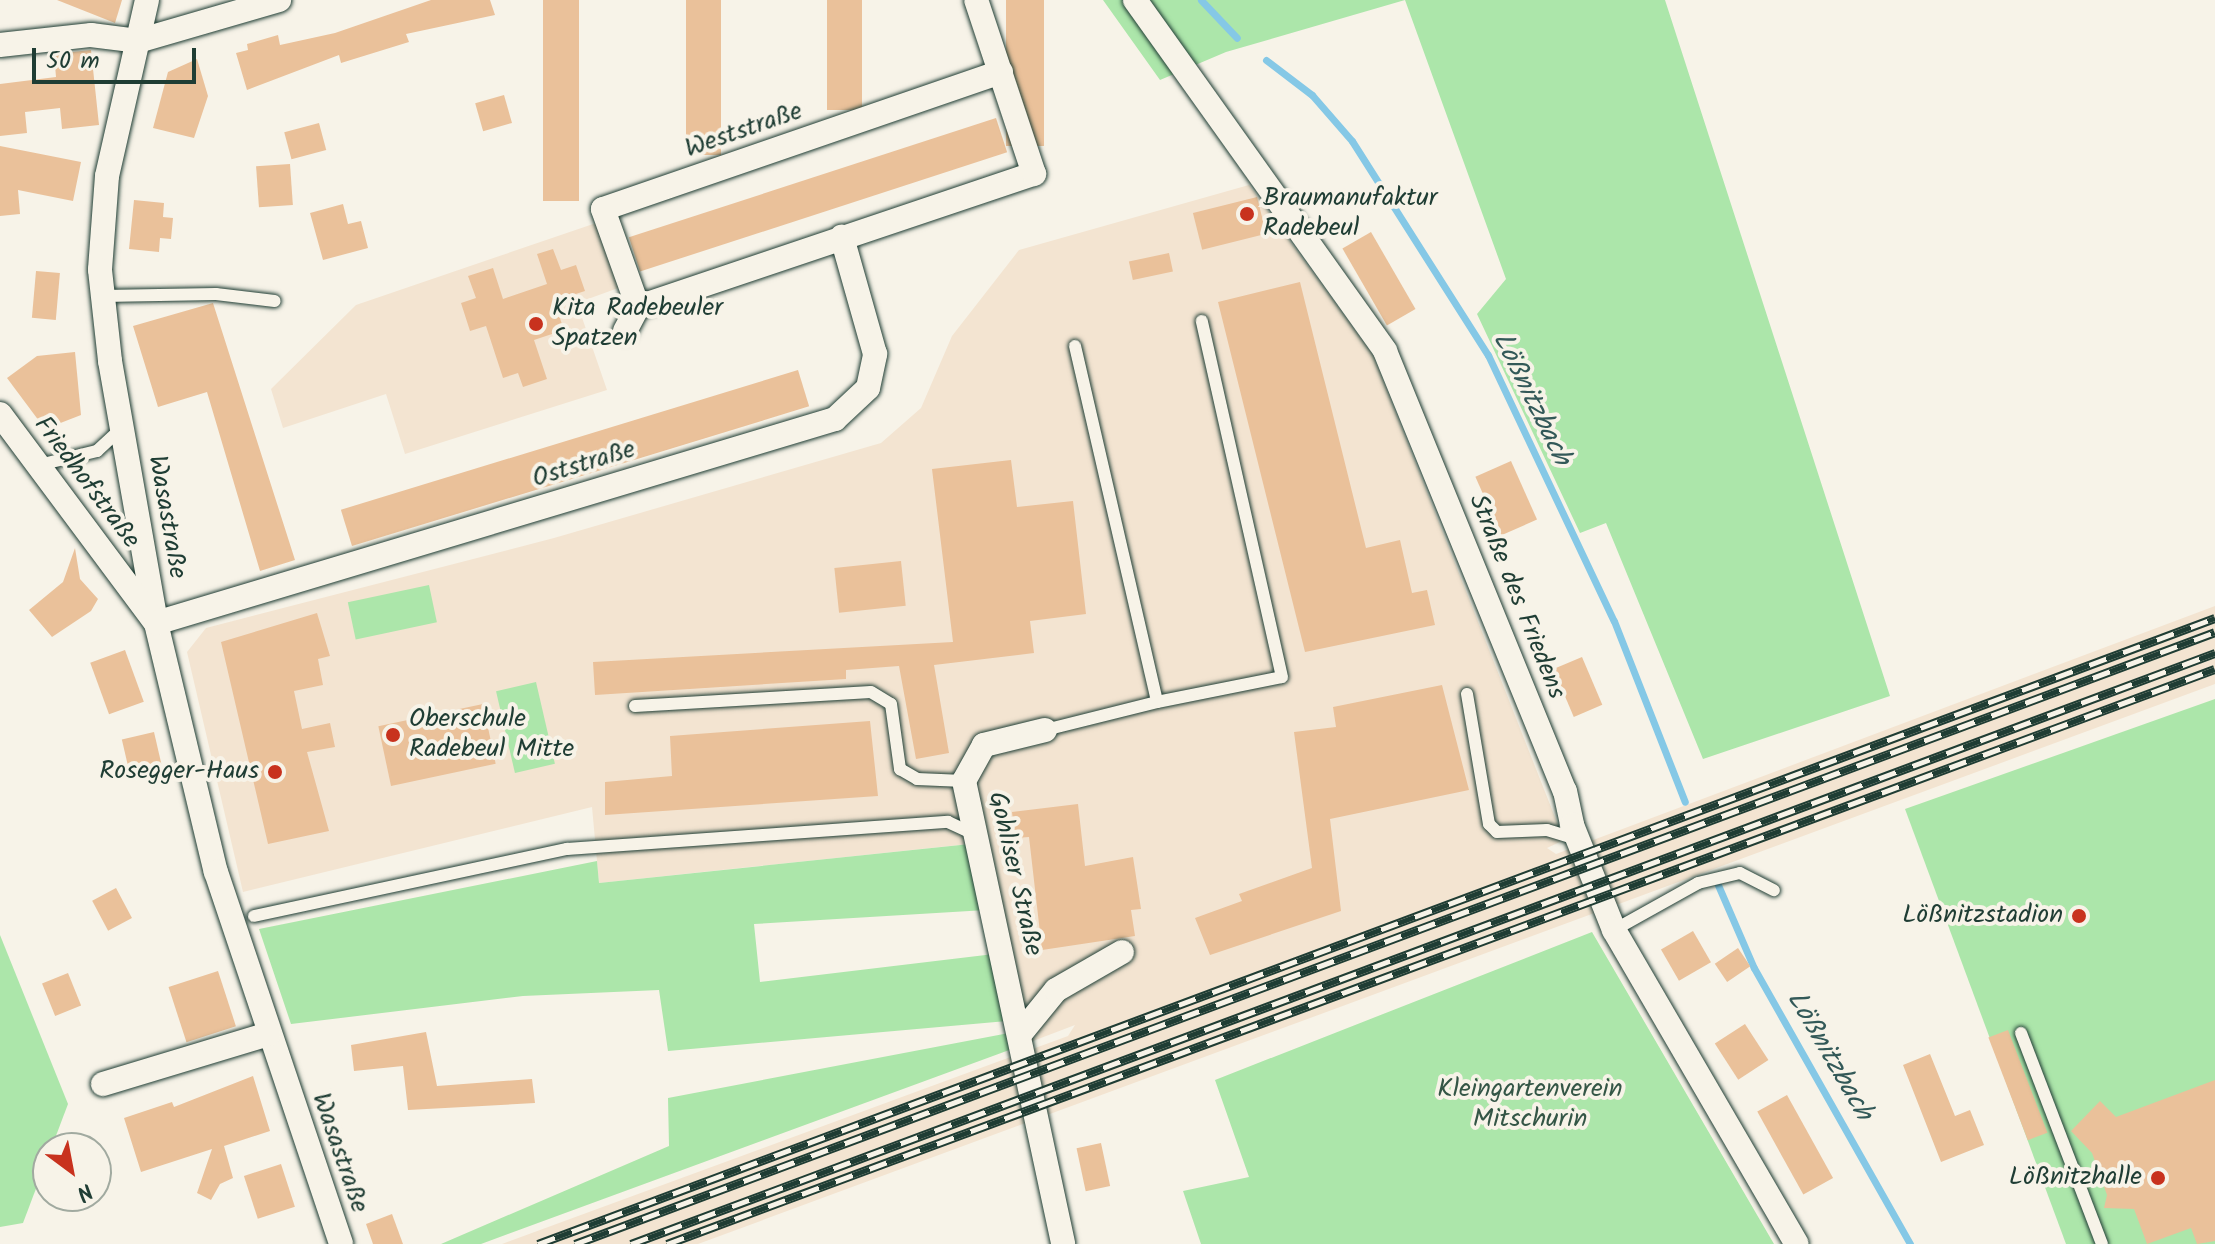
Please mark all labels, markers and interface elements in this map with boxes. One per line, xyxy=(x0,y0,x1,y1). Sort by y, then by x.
scale bar xyxy=(36,32,200,82)
text: 50 m xyxy=(46,42,100,81)
street label: Weststraße xyxy=(681,96,807,166)
place label: Braumanufaktur Radebeul xyxy=(1263,183,1437,244)
marker: Braumanufaktur Radebeul xyxy=(1238,205,1256,223)
place label: Kita Radebeuler Spatzen xyxy=(552,293,723,354)
marker: Kita Radebeuler Spatzen xyxy=(527,315,545,333)
water label: Lößnitzbach xyxy=(1484,327,1578,471)
street label: Friedhofstraße xyxy=(26,411,146,555)
street label: Oststraße xyxy=(529,435,639,495)
street label: Wasastraße xyxy=(140,453,192,581)
street label: Straße des Friedens xyxy=(1461,490,1571,704)
place label: Oberschule Radebeul Mitte xyxy=(409,704,574,766)
marker: Oberschule Radebeul Mitte xyxy=(384,726,402,744)
place label: Rosegger-Haus xyxy=(99,756,259,788)
marker: Rosegger-Haus xyxy=(266,763,284,781)
street label: Gohliser Straße xyxy=(980,789,1048,959)
place label: Lößnitzstadion xyxy=(1902,900,2063,932)
marker: Lößnitzstadion xyxy=(2070,907,2088,925)
water label: Lößnitzbach xyxy=(1778,985,1880,1127)
park label: Kleingartenverein Mitschurin xyxy=(1437,1074,1623,1136)
street label: Wasastraße xyxy=(304,1089,374,1217)
north arrow xyxy=(32,1132,112,1212)
place label: Lößnitzhalle xyxy=(2009,1162,2142,1194)
marker: Lößnitzhalle xyxy=(2149,1169,2167,1187)
text: N xyxy=(69,1173,99,1210)

